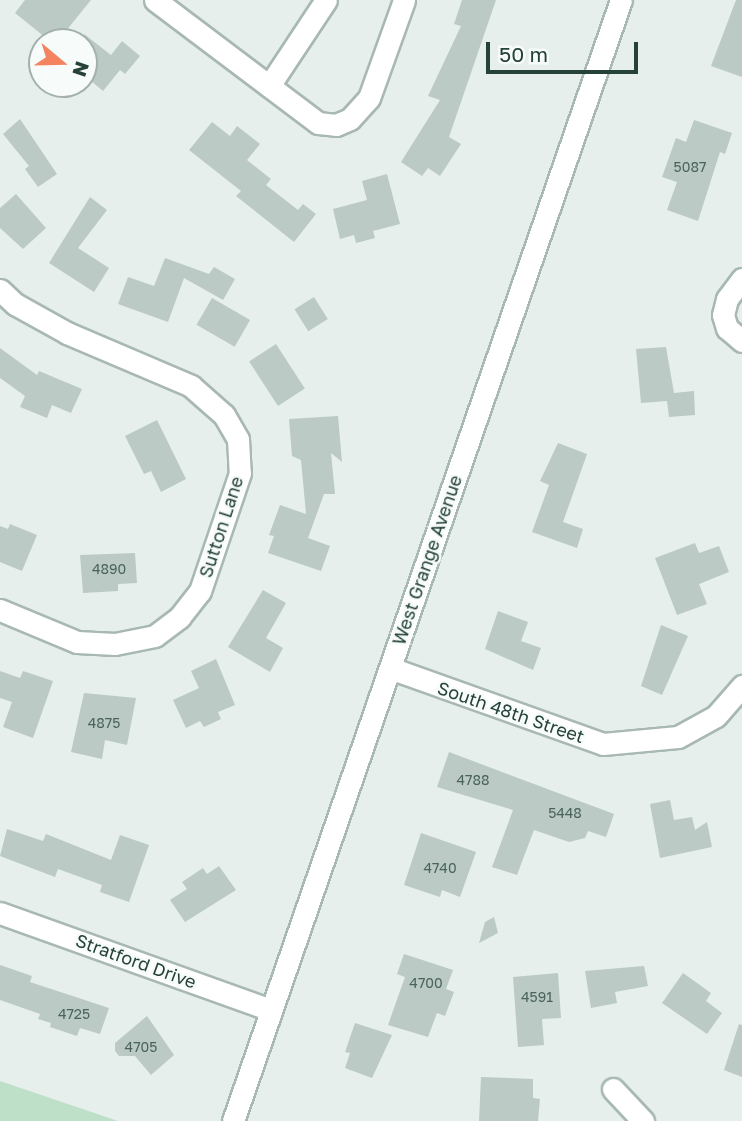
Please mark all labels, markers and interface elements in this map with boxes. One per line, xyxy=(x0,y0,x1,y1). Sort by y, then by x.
north arrow xyxy=(28,28,98,98)
scale bar xyxy=(490,28,642,72)
text: 50 m xyxy=(499,41,548,67)
text: N xyxy=(68,59,95,80)
house number: 5087 xyxy=(674,159,706,175)
street label: West Grange Avenue xyxy=(388,472,466,648)
street label: Sutton Lane xyxy=(194,474,248,580)
house number: 4890 xyxy=(92,561,126,577)
street label: South 48th Street xyxy=(435,677,587,747)
house number: 4875 xyxy=(88,715,120,731)
house number: 4788 xyxy=(456,772,490,788)
house number: 5448 xyxy=(548,805,582,821)
house number: 4740 xyxy=(423,860,457,876)
street label: Stratford Drive xyxy=(73,929,199,993)
house number: 4700 xyxy=(409,975,443,991)
house number: 4591 xyxy=(521,989,553,1005)
house number: 4725 xyxy=(58,1006,90,1022)
house number: 4705 xyxy=(125,1039,157,1055)

